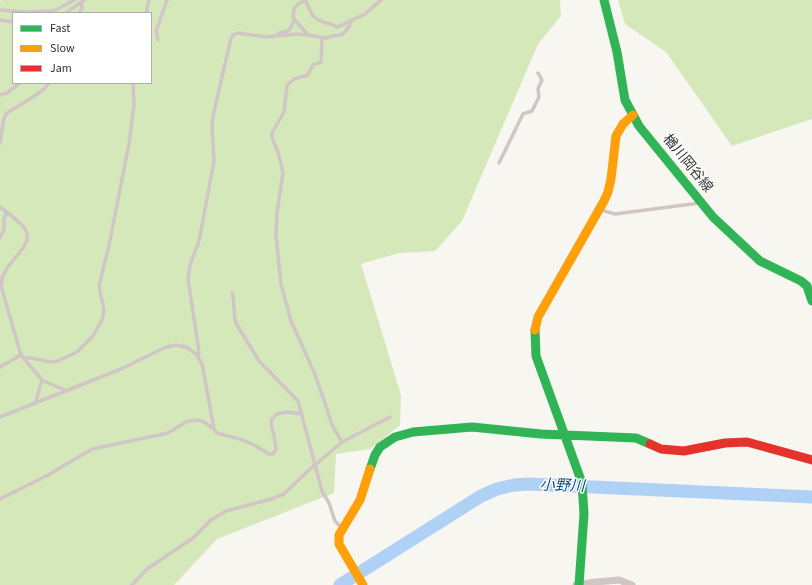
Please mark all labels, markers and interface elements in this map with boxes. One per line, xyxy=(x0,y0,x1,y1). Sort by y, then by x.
legend xyxy=(12,12,152,84)
text: Fast xyxy=(50,20,70,37)
text: Slow xyxy=(50,40,75,57)
text: Jam xyxy=(50,60,72,77)
street label: 楢川岡谷線 xyxy=(658,132,716,196)
water label: 小野川 xyxy=(539,477,585,497)

